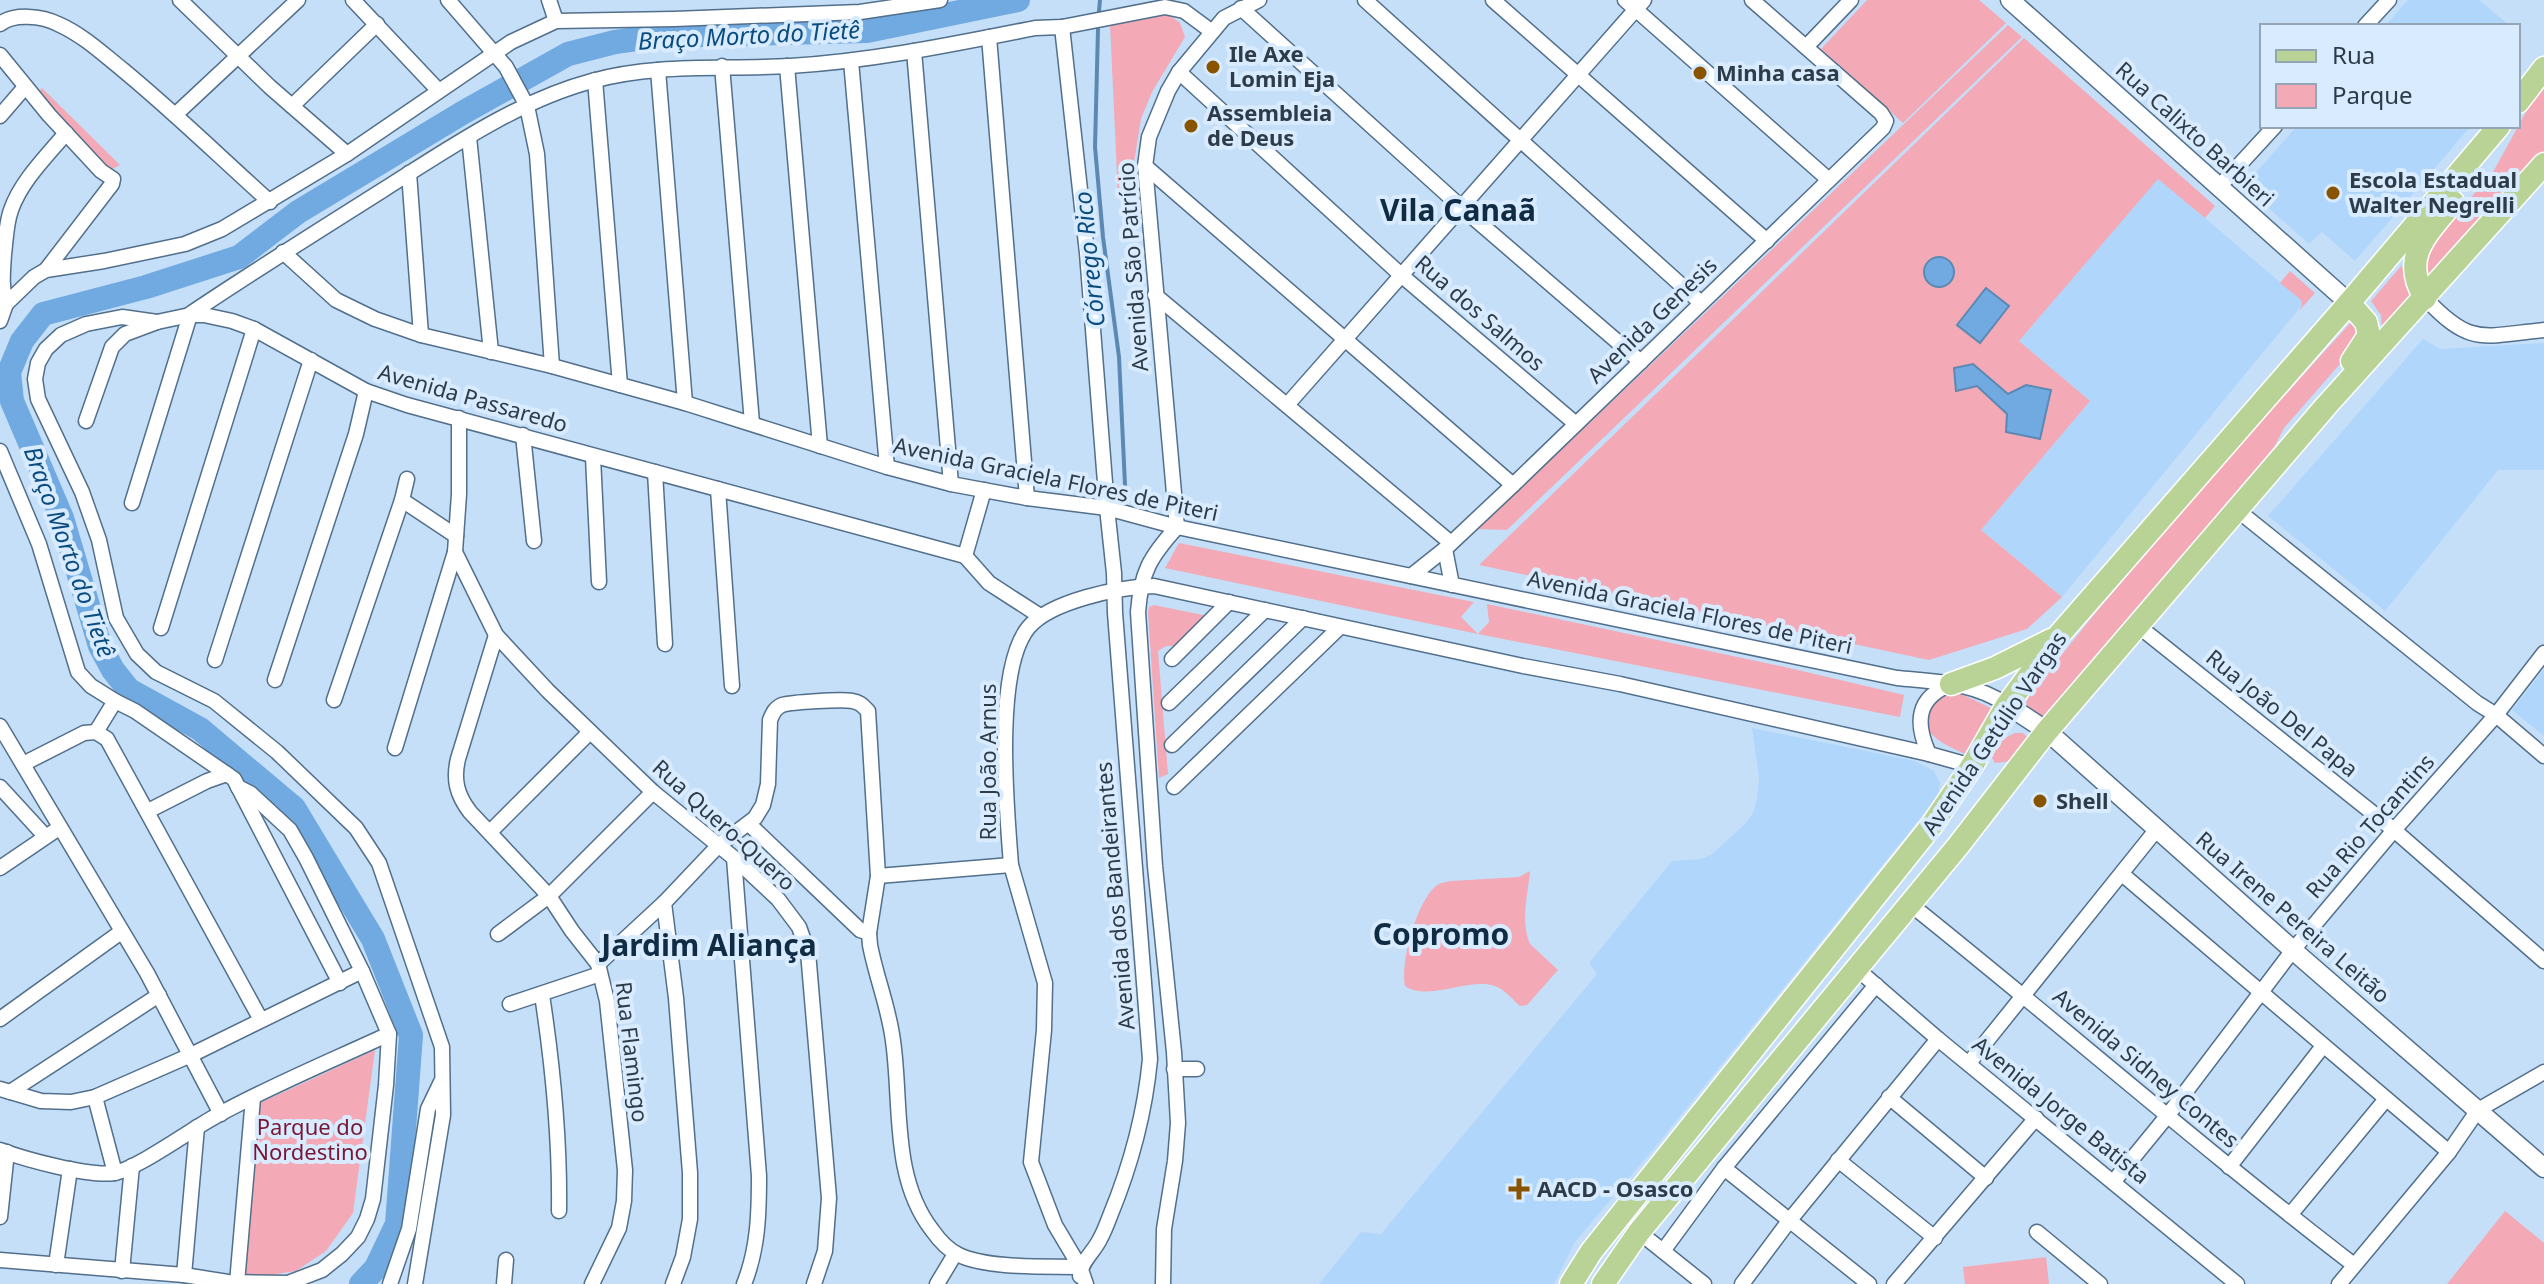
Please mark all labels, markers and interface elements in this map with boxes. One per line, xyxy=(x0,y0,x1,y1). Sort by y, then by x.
water label: Braço Morto do Tietê xyxy=(637,12,861,57)
legend xyxy=(2260,24,2520,128)
place label: Ile Axe Lomin Eja xyxy=(1229,38,1335,93)
text: Rua xyxy=(2332,38,2375,71)
street label: Rua Calixto Barbieri xyxy=(2110,54,2281,213)
place label: Minha casa xyxy=(1716,57,1840,87)
marker: Ile Axe Lomin Eja xyxy=(1204,58,1222,76)
marker: Minha casa xyxy=(1691,64,1709,82)
text: Parque xyxy=(2332,78,2413,111)
place label: Assembleia de Deus xyxy=(1207,97,1332,152)
marker: Assembleia de Deus xyxy=(1182,117,1200,135)
street label: Avenida São Patrício xyxy=(1110,161,1154,373)
place label: Escola Estadual Walter Negrelli xyxy=(2349,164,2517,219)
marker: Escola Estadual Walter Negrelli xyxy=(2324,184,2342,202)
district label: Vila Canaã xyxy=(1380,189,1536,230)
water label: Córrego Rico xyxy=(1065,190,1112,329)
street label: Rua dos Salmos xyxy=(1409,247,1552,377)
street label: Avenida Genesis xyxy=(1580,250,1723,389)
street label: Avenida Passaredo xyxy=(375,356,571,438)
street label: Avenida Graciela Flores de Piteri xyxy=(891,429,1221,527)
water label: Braço Morto do Tietê xyxy=(17,441,124,662)
street label: Avenida Graciela Flores de Piteri xyxy=(1525,562,1855,660)
street label: Avenida Getúlio Vargas xyxy=(1914,625,2072,840)
street label: Rua João Del Papa xyxy=(2200,642,2365,783)
street label: Rua João Arnus xyxy=(972,684,1002,840)
street label: Rua Rio Tocantins xyxy=(2298,747,2440,904)
street label: Rua Quero-Quero xyxy=(647,752,803,897)
street label: Avenida dos Bandeirantes xyxy=(1087,761,1141,1031)
place label: Shell xyxy=(2056,785,2109,815)
marker: Shell xyxy=(2031,792,2049,810)
street label: Rua Irene Pereira Leitão xyxy=(2190,824,2397,1009)
district label: Copromo xyxy=(1373,913,1509,954)
district label: Jardim Aliança xyxy=(598,924,817,965)
street label: Rua Flamingo xyxy=(609,980,657,1124)
street label: Avenida Sidney Contes xyxy=(2047,981,2246,1154)
street label: Avenida Jorge Batista xyxy=(1967,1029,2156,1190)
park label: Parque do Nordestino xyxy=(252,1111,368,1166)
place label: AACD - Osasco xyxy=(1537,1173,1694,1203)
marker: AACD - Osasco xyxy=(1508,1178,1530,1200)

